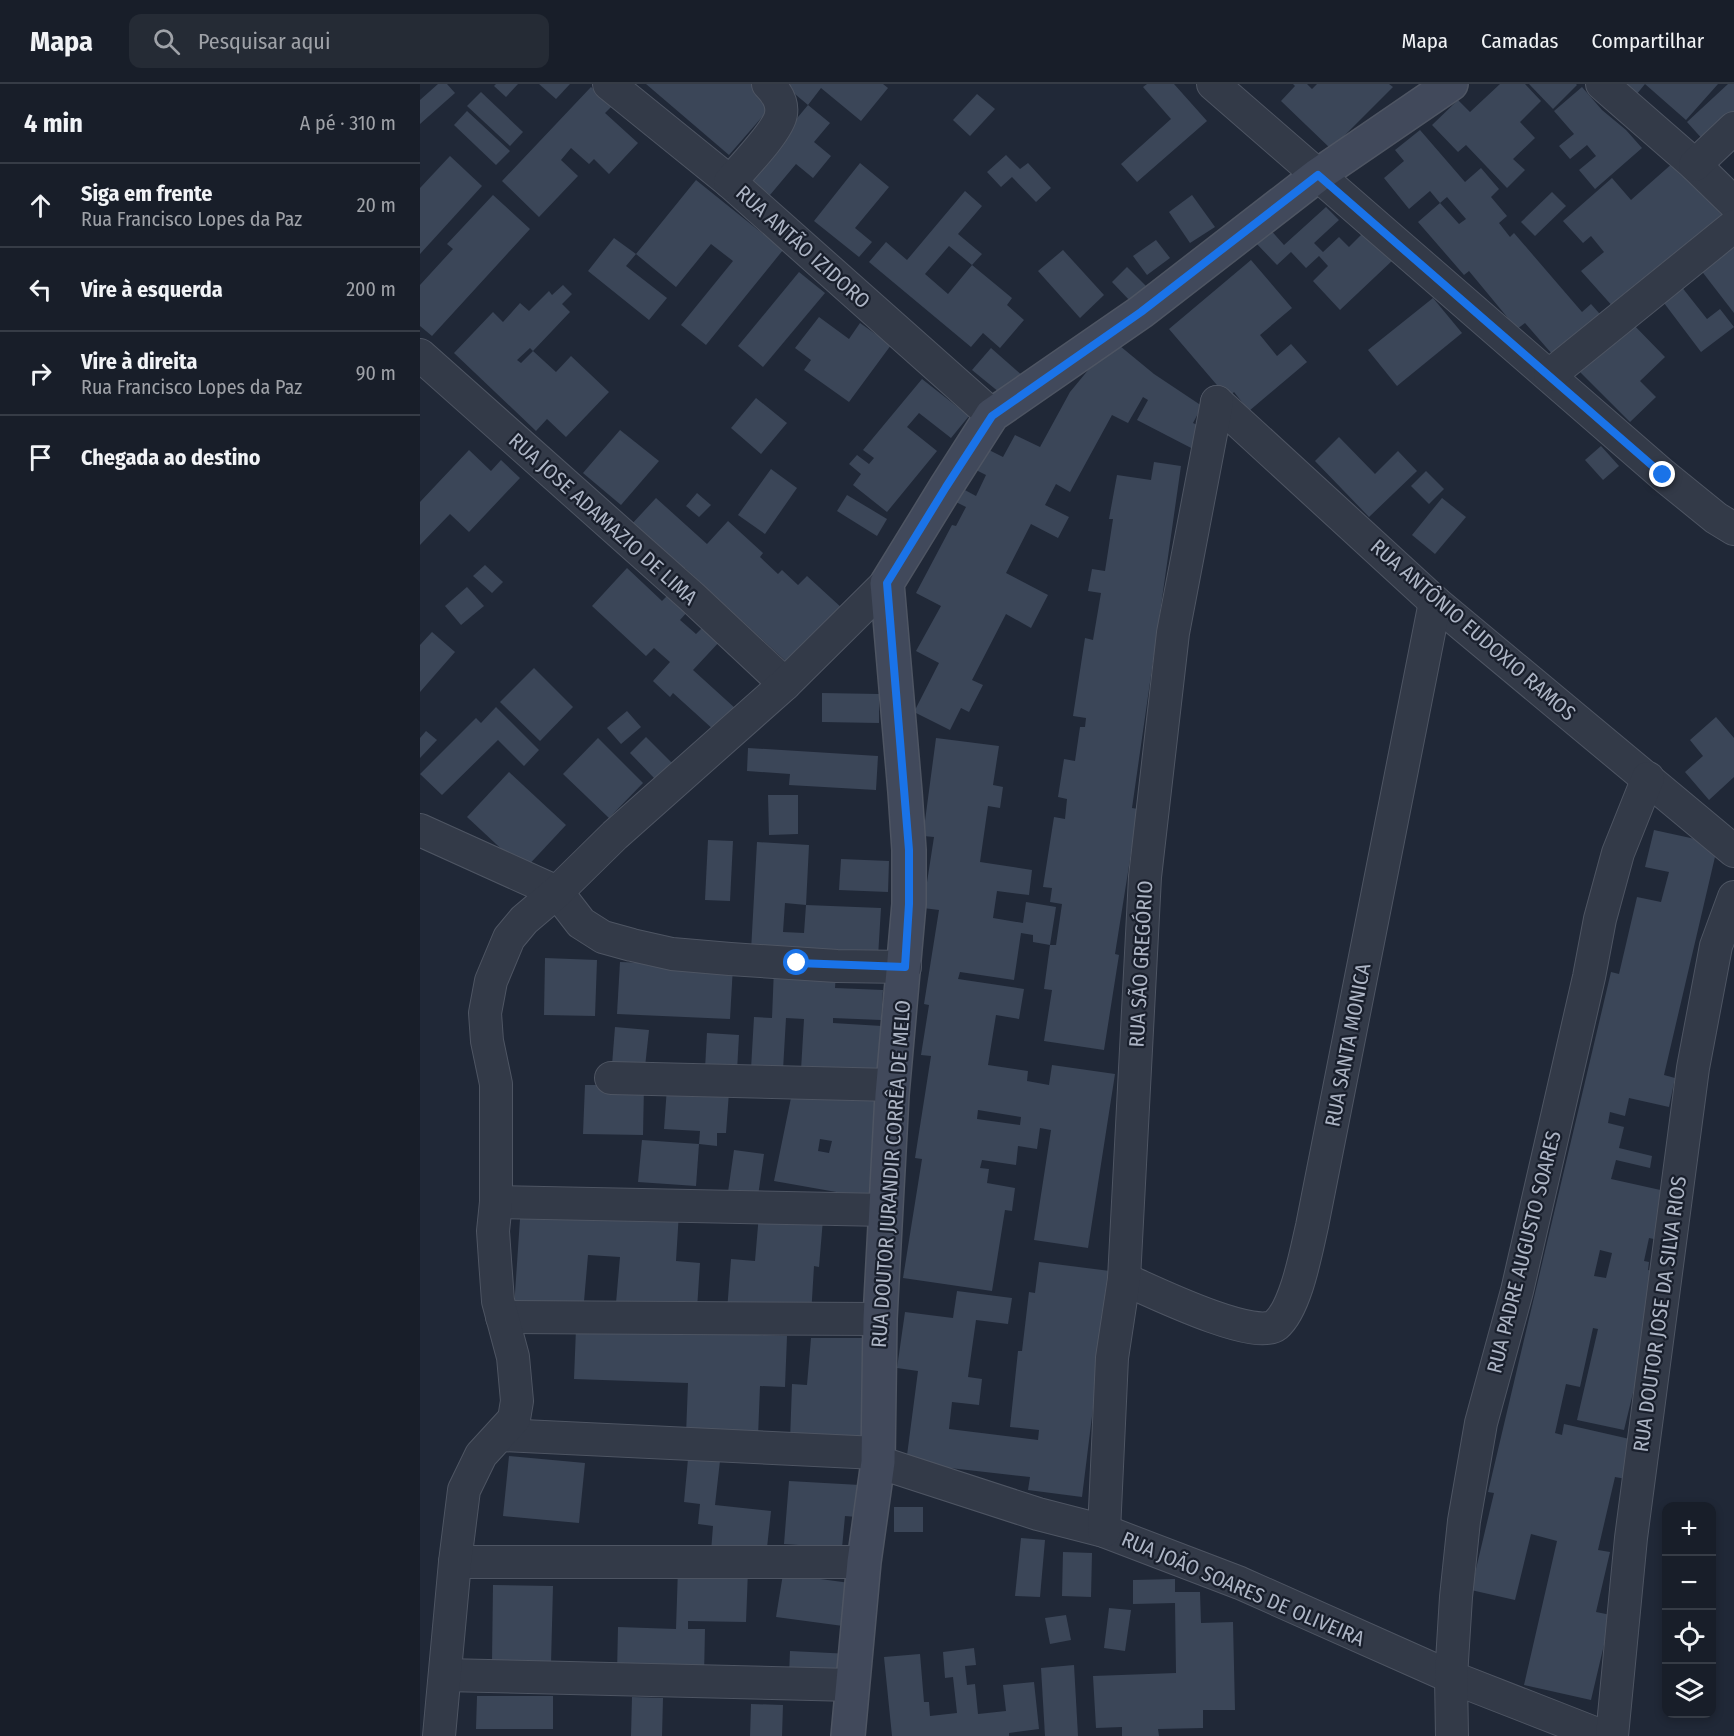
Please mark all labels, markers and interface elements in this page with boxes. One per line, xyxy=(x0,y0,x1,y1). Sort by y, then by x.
search box xyxy=(129,14,549,68)
text: Mapa xyxy=(30,25,93,58)
icon: search xyxy=(150,25,183,58)
text: Pesquisar aqui xyxy=(198,28,330,55)
text: Mapa xyxy=(1402,28,1448,54)
text: Camadas xyxy=(1481,28,1559,54)
text: Compartilhar xyxy=(1592,28,1704,54)
text: 4 min xyxy=(24,108,83,139)
text: A pé · 310 m xyxy=(300,111,396,135)
text: Siga em frente xyxy=(81,180,212,207)
street label: RUA ANTÃO IZIDORO xyxy=(731,180,875,314)
icon: ahead xyxy=(24,189,57,222)
text: 20 m xyxy=(357,193,396,217)
text: Rua Francisco Lopes da Paz xyxy=(81,207,302,231)
icon: left xyxy=(24,273,57,306)
text: Vire à esquerda xyxy=(81,276,223,303)
text: 200 m xyxy=(346,277,396,301)
text: Vire à direita xyxy=(81,348,197,375)
icon: right xyxy=(24,357,57,390)
text: 90 m xyxy=(356,361,396,385)
text: Rua Francisco Lopes da Paz xyxy=(81,375,302,399)
street label: RUA JOSE ADAMAZIO DE LIMA xyxy=(503,427,703,611)
icon: arrive xyxy=(24,441,57,474)
text: Chegada ao destino xyxy=(81,444,261,471)
route end xyxy=(1649,461,1675,487)
street label: RUA ANTÔNIO EUDOXIO RAMOS xyxy=(1365,534,1581,726)
street label: RUA SÃO GREGÓRIO xyxy=(1124,880,1158,1048)
route start xyxy=(783,949,809,975)
street label: RUA SANTA MONICA xyxy=(1319,961,1377,1129)
street label: RUA DOUTOR JURANDIR CORRÊA DE MELO xyxy=(866,999,916,1349)
street label: RUA PADRE AUGUSTO SOARES xyxy=(1481,1128,1567,1376)
street label: RUA DOUTOR JOSE DA SILVA RIOS xyxy=(1628,1174,1692,1454)
map controls xyxy=(1662,1502,1716,1718)
button: + xyxy=(1662,1502,1716,1556)
street label: RUA JOÃO SOARES DE OLIVEIRA xyxy=(1118,1526,1368,1652)
button: − xyxy=(1662,1556,1716,1610)
button: locate xyxy=(1662,1610,1716,1664)
button: layers xyxy=(1662,1664,1716,1718)

